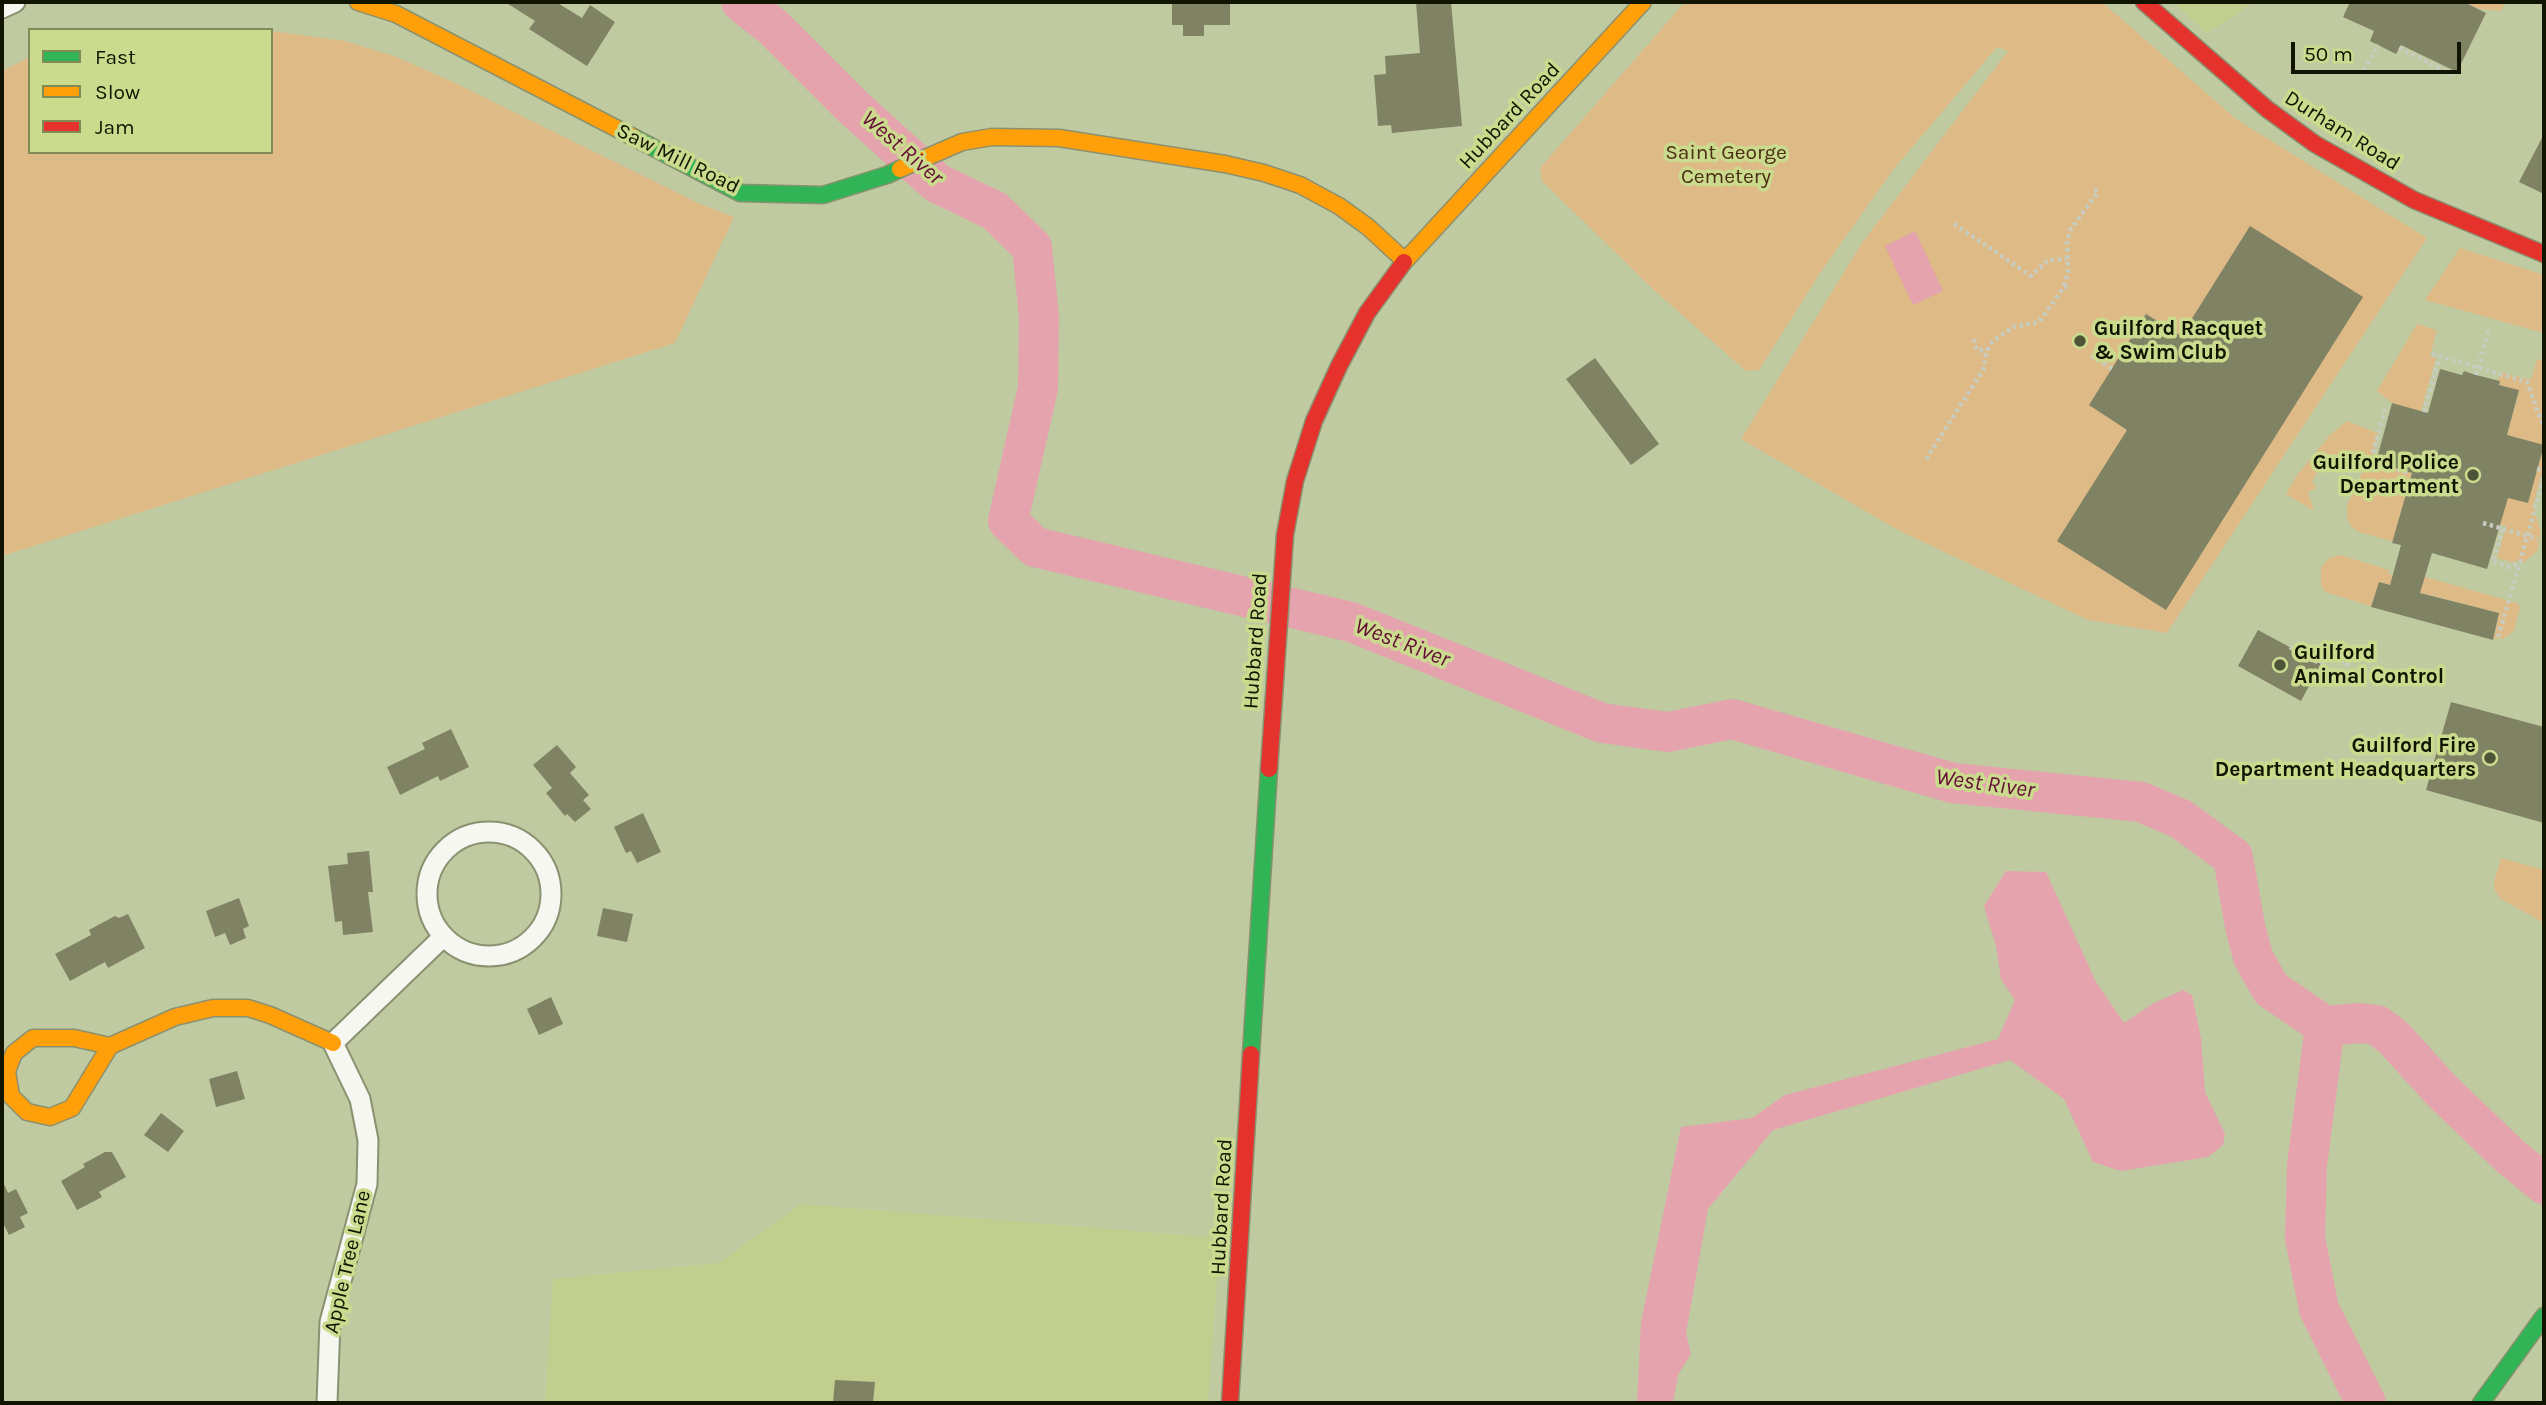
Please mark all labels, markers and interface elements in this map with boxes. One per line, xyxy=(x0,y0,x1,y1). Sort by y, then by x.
legend xyxy=(28,28,273,154)
scale bar xyxy=(2294,28,2464,72)
text: 50 m xyxy=(2304,42,2353,66)
text: Fast xyxy=(95,45,136,69)
street label: Hubbard Road xyxy=(1454,57,1566,175)
text: Slow xyxy=(95,80,140,104)
street label: Durham Road xyxy=(2280,86,2404,176)
water label: West River xyxy=(855,105,949,191)
text: Jam xyxy=(95,115,135,139)
street label: Saw Mill Road xyxy=(612,118,744,200)
park label: Saint George Cemetery xyxy=(1665,140,1787,190)
place label: Guilford Racquet & Swim Club xyxy=(2094,316,2263,366)
marker: Guilford Racquet & Swim Club xyxy=(2072,333,2088,349)
place label: Guilford Police Department xyxy=(2313,450,2459,500)
marker: Guilford Police Department xyxy=(2465,467,2481,483)
street label: Hubbard Road xyxy=(1239,572,1273,710)
water label: West River xyxy=(1350,612,1454,674)
place label: Guilford Animal Control xyxy=(2294,640,2444,690)
marker: Guilford Animal Control xyxy=(2272,657,2288,673)
place label: Guilford Fire Department Headquarters xyxy=(2215,733,2476,783)
marker: Guilford Fire Department Headquarters xyxy=(2482,750,2498,766)
water label: West River xyxy=(1934,763,2036,805)
street label: Hubbard Road xyxy=(1206,1138,1238,1276)
street label: Apple Tree Lane xyxy=(319,1188,377,1336)

